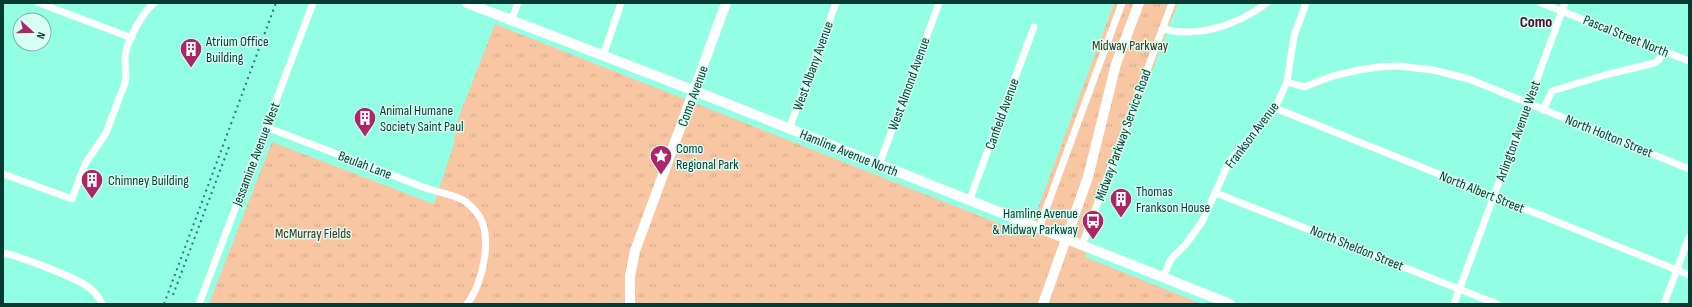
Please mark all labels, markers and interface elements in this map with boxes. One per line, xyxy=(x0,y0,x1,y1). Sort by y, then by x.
street label: Pascal Street North xyxy=(1581,11,1671,61)
north arrow xyxy=(12,12,52,52)
district label: Como xyxy=(1520,13,1552,32)
street label: West Albany Avenue xyxy=(789,19,837,113)
text: N xyxy=(34,30,48,41)
place label: Atrium Office Building xyxy=(205,33,269,66)
street label: West Almond Avenue xyxy=(884,35,934,133)
building icon: Atrium Office Building xyxy=(178,36,204,69)
park label: Midway Parkway xyxy=(1092,37,1169,54)
street label: Como Avenue xyxy=(674,63,712,129)
street label: Midway Parkway Service Road xyxy=(1091,67,1155,203)
street label: Canfield Avenue xyxy=(981,76,1023,152)
street label: Arlington Avenue West xyxy=(1492,78,1544,185)
street label: Frankson Avenue xyxy=(1221,98,1283,172)
street label: Jessamine Avenue West xyxy=(228,100,284,209)
place label: Animal Humane Society Saint Paul xyxy=(379,102,464,135)
building icon: Animal Humane Society Saint Paul xyxy=(352,105,378,138)
street label: North Holton Street xyxy=(1563,111,1655,161)
street label: Hamline Avenue North xyxy=(797,126,901,180)
place label: Como Regional Park xyxy=(676,140,739,173)
place icon: Como Regional Park xyxy=(648,143,674,176)
street label: Beulah Lane xyxy=(336,147,394,183)
building icon: Chimney Building xyxy=(79,167,105,200)
street label: North Albert Street xyxy=(1437,167,1527,217)
place label: Chimney Building xyxy=(108,172,189,189)
place label: Thomas Frankson House xyxy=(1136,183,1210,216)
building icon: Thomas Frankson House xyxy=(1108,186,1134,219)
place label: Hamline Avenue & Midway Parkway xyxy=(992,205,1079,238)
bus stop icon: Hamline Avenue & Midway Parkway xyxy=(1080,208,1106,241)
street label: North Sheldon Street xyxy=(1308,222,1406,274)
park label: McMurray Fields xyxy=(275,225,351,242)

